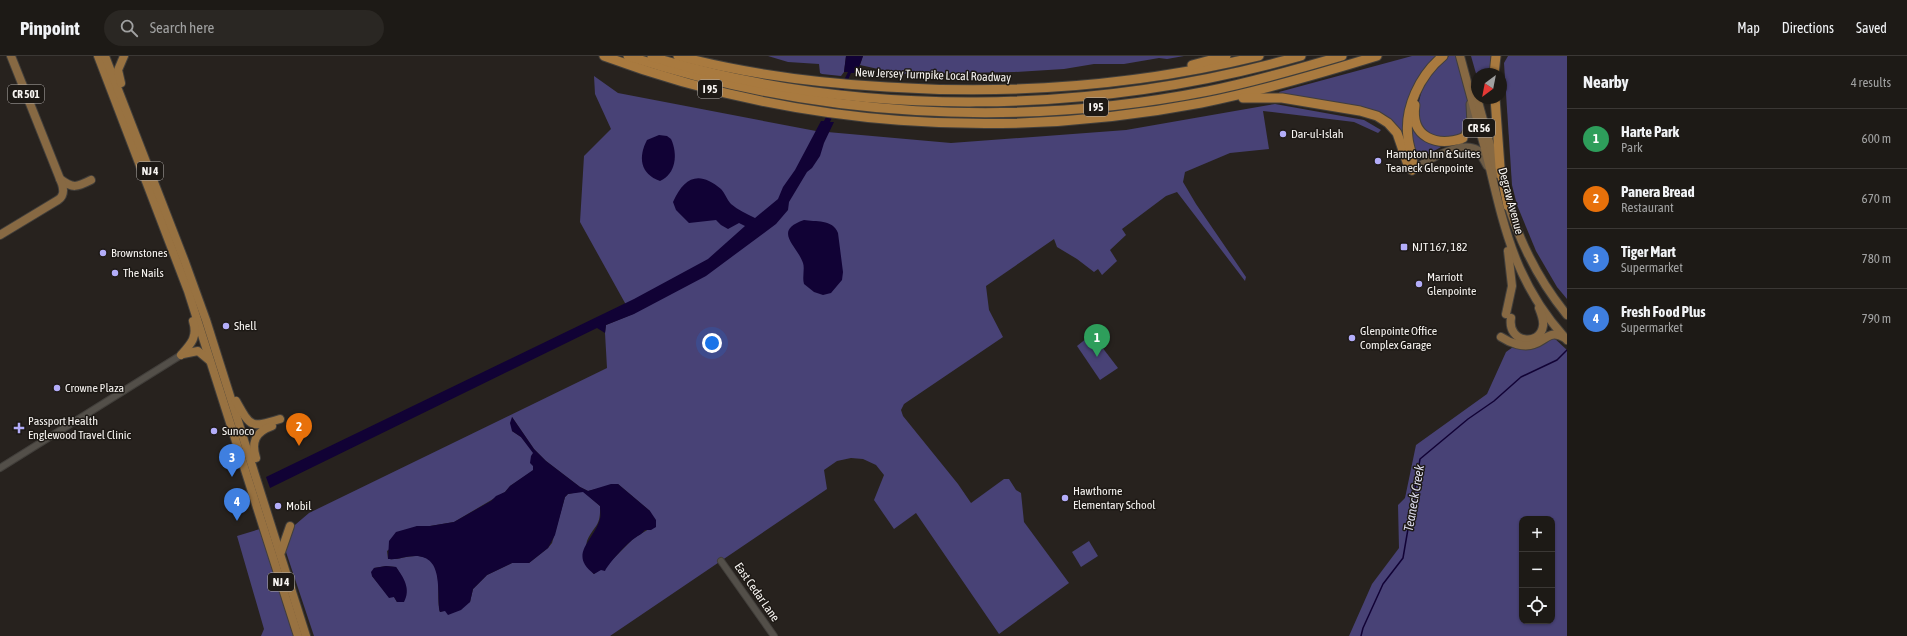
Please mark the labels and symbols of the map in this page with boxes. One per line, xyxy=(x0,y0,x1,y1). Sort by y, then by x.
street label: New Jersey Turnpike Local Roadway xyxy=(855,65,1011,85)
north arrow xyxy=(1471,68,1507,104)
road number: I 95 xyxy=(698,80,722,98)
road number: CR 501 xyxy=(8,85,44,103)
road number: I 95 xyxy=(1084,98,1108,116)
road number: CR 56 xyxy=(1463,119,1495,137)
place label: Dar-ul-Islah xyxy=(1291,127,1344,141)
marker: Dar-ul-Islah xyxy=(1278,129,1288,139)
place label: Hampton Inn & Suites Teaneck Glenpointe xyxy=(1386,147,1480,175)
marker: Hampton Inn & Suites Teaneck Glenpointe xyxy=(1373,156,1383,166)
road number: NJ 4 xyxy=(137,162,163,180)
street label: Degraw Avenue xyxy=(1495,166,1527,236)
place label: NJT 167, 182 xyxy=(1412,240,1467,254)
marker: NJT 167, 182 xyxy=(1399,242,1409,252)
place label: Brownstones xyxy=(111,246,167,260)
marker: Brownstones xyxy=(98,248,108,258)
place label: The Nails xyxy=(123,266,164,280)
marker: The Nails xyxy=(110,268,120,278)
place label: Marriott Glenpointe xyxy=(1427,270,1476,298)
marker: Marriott Glenpointe xyxy=(1414,279,1424,289)
place label: Shell xyxy=(234,319,257,333)
marker: Shell xyxy=(221,321,231,331)
pin: 1 xyxy=(1084,324,1110,357)
place label: Glenpointe Office Complex Garage xyxy=(1360,324,1437,352)
your location xyxy=(702,333,722,353)
marker: Glenpointe Office Complex Garage xyxy=(1347,333,1357,343)
place label: Crowne Plaza xyxy=(65,381,124,395)
marker: Crowne Plaza xyxy=(52,383,62,393)
pin: 2 xyxy=(286,413,312,446)
place label: Passport Health Englewood Travel Clinic xyxy=(28,414,132,442)
marker: Passport Health Englewood Travel Clinic xyxy=(13,422,25,434)
place label: Sunoco xyxy=(222,424,255,438)
marker: Sunoco xyxy=(209,426,219,436)
pin: 3 xyxy=(219,444,245,477)
water label: Teaneck Creek xyxy=(1401,463,1427,533)
place label: Hawthorne Elementary School xyxy=(1073,484,1156,512)
pin: 4 xyxy=(224,488,250,521)
marker: Hawthorne Elementary School xyxy=(1060,493,1070,503)
place label: Mobil xyxy=(286,499,312,513)
marker: Mobil xyxy=(273,501,283,511)
street label: East Cedar Lane xyxy=(732,560,782,624)
road number: NJ 4 xyxy=(268,573,294,591)

